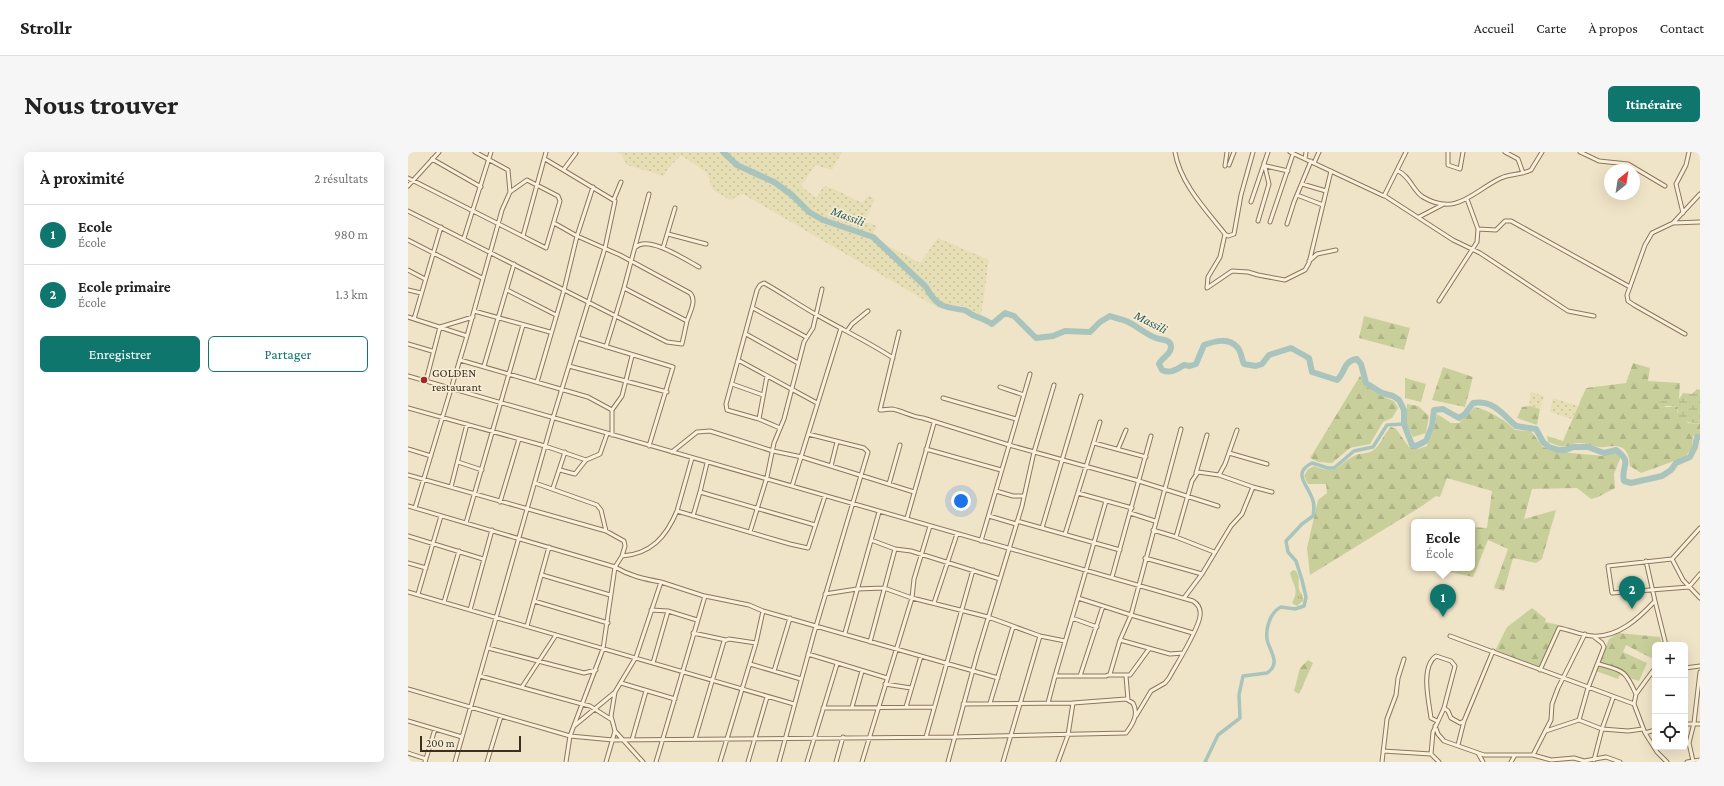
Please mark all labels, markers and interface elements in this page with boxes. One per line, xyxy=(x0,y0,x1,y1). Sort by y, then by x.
text: Strollr xyxy=(20,17,72,38)
text: Accueil xyxy=(1474,20,1514,36)
text: Carte xyxy=(1536,20,1567,36)
text: À propos xyxy=(1589,20,1638,36)
text: Contact xyxy=(1660,20,1704,36)
button: Itinéraire xyxy=(1608,86,1700,122)
text: Nous trouver xyxy=(24,89,178,120)
north arrow xyxy=(1604,164,1640,200)
text: À proximité xyxy=(40,169,124,188)
text: 2 résultats xyxy=(314,171,368,186)
water label: Massili xyxy=(828,202,868,229)
text: Ecole xyxy=(78,219,112,235)
text: 1 xyxy=(51,227,55,242)
text: 980 m xyxy=(334,227,368,242)
text: École xyxy=(78,235,106,250)
text: Ecole primaire xyxy=(78,279,171,295)
text: 2 xyxy=(50,287,56,302)
text: 1.3 km xyxy=(335,287,368,302)
text: École xyxy=(78,295,106,310)
water label: Massili xyxy=(1131,307,1170,337)
button: Enregistrer xyxy=(40,336,200,372)
button: Partager xyxy=(208,336,368,372)
place label: GOLDEN restaurant xyxy=(432,366,483,394)
marker: GOLDEN restaurant xyxy=(419,375,429,385)
your location xyxy=(951,491,971,511)
popup xyxy=(1411,519,1475,571)
text: Ecole xyxy=(1426,530,1460,546)
text: École xyxy=(1426,546,1454,561)
pin: 2 xyxy=(1619,576,1645,609)
pin: 1 xyxy=(1430,584,1456,617)
map controls xyxy=(1652,642,1688,750)
button: + xyxy=(1652,642,1688,678)
button: − xyxy=(1652,678,1688,714)
button: locate xyxy=(1652,714,1688,750)
scale bar xyxy=(420,734,521,753)
text: 200 m xyxy=(426,737,455,749)

